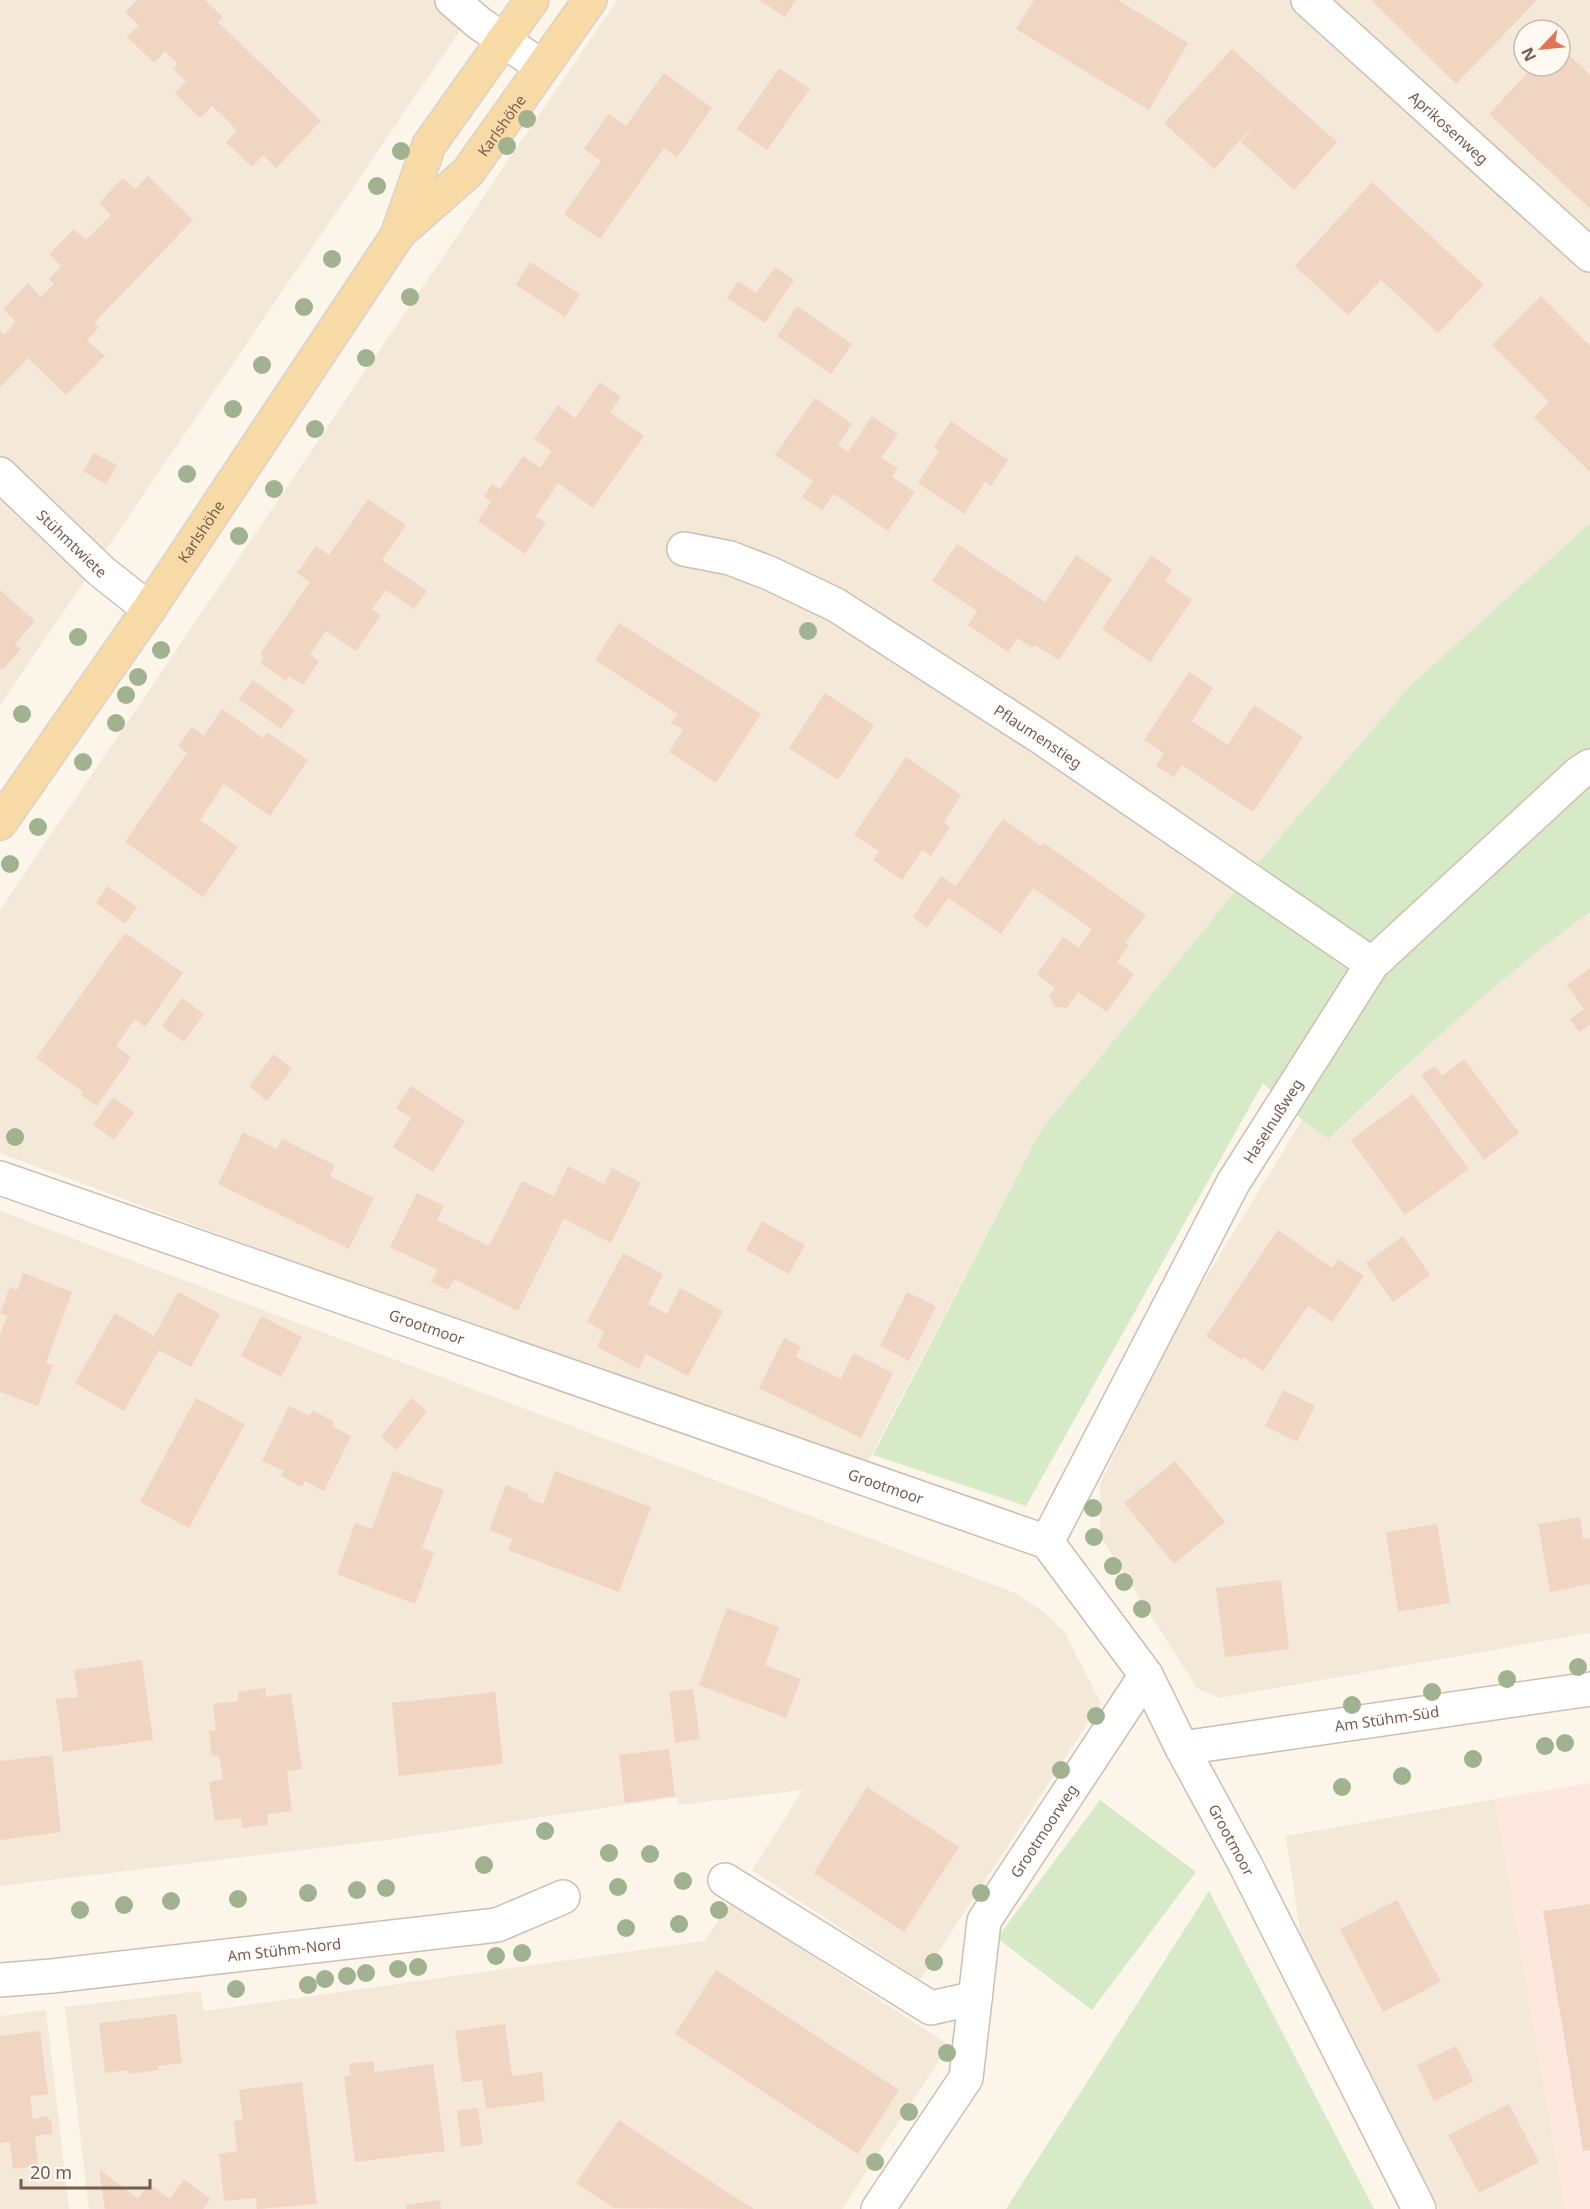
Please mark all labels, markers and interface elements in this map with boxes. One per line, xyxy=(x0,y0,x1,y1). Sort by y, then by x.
north arrow xyxy=(1512,18,1572,78)
text: N xyxy=(1516,44,1541,65)
street label: Aprikosenweg xyxy=(1405,86,1493,169)
street label: Karlshöhe xyxy=(472,90,530,160)
street label: Karlshöhe xyxy=(173,496,229,566)
street label: Stühmtwiete xyxy=(33,505,111,582)
street label: Pflaumenstieg xyxy=(990,700,1086,773)
street label: Haselnußweg xyxy=(1238,1075,1307,1167)
street label: Grootmoor xyxy=(386,1304,467,1349)
street label: Grootmoor xyxy=(845,1464,926,1508)
street label: Am Stühm-Süd xyxy=(1333,1701,1440,1736)
street label: Grootmoorweg xyxy=(1005,1780,1082,1881)
street label: Grootmoor xyxy=(1204,1800,1259,1879)
street label: Am Stühm-Nord xyxy=(226,1933,342,1966)
scale bar xyxy=(21,2152,150,2190)
text: 20 m xyxy=(30,2160,72,2184)

